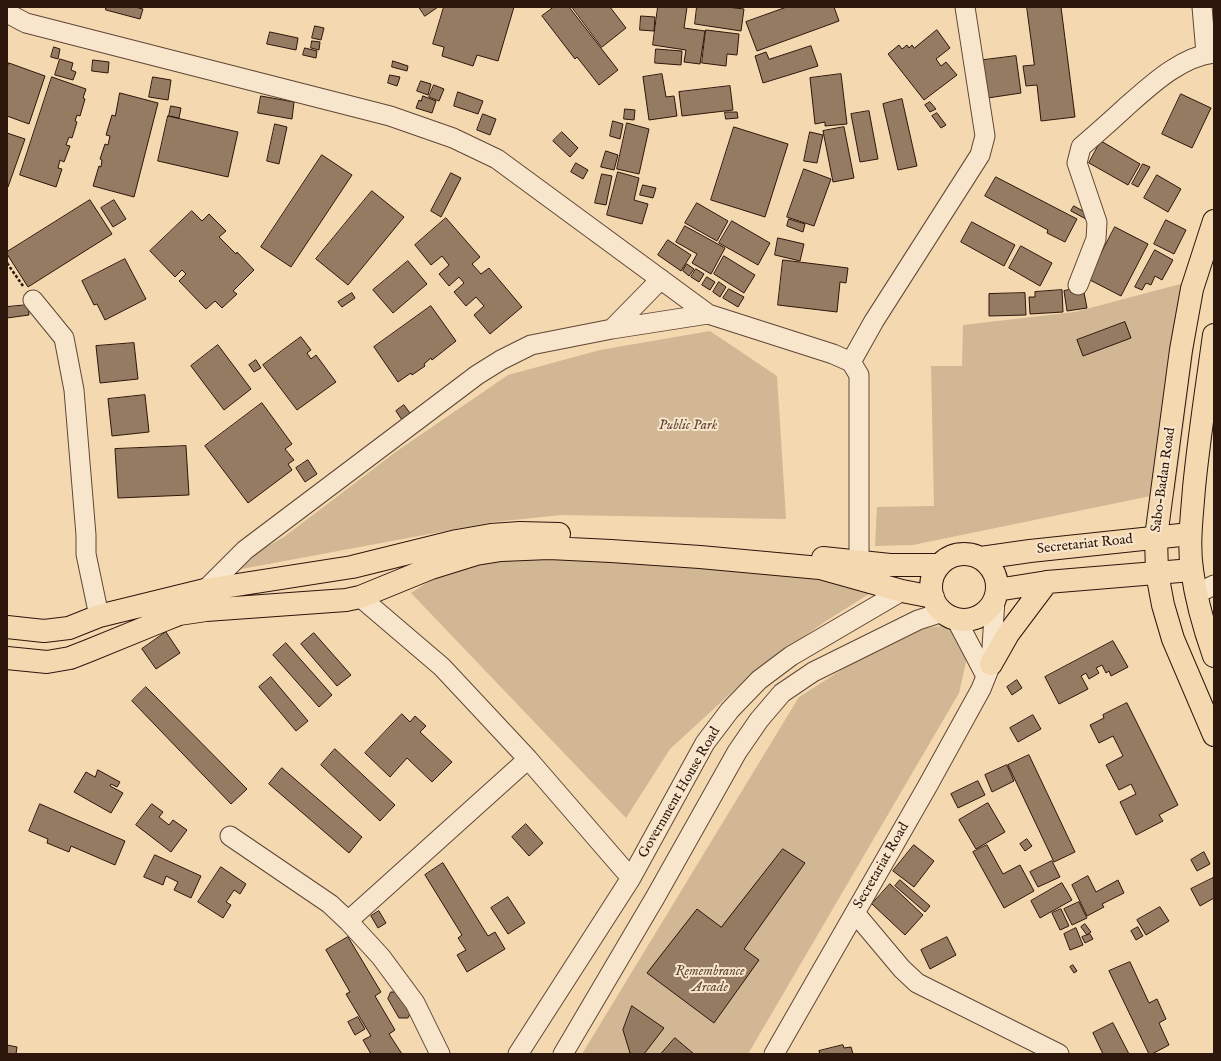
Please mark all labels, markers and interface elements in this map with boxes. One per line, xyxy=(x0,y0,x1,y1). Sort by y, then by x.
park label: Public Park xyxy=(659,418,717,434)
street label: Sabo-Badan Road xyxy=(1148,426,1180,534)
street label: Secretariat Road xyxy=(1036,532,1134,558)
street label: Government House Road xyxy=(636,724,724,862)
street label: Secretariat Road xyxy=(851,820,913,912)
park label: Remembrance Arcade xyxy=(675,964,745,996)

